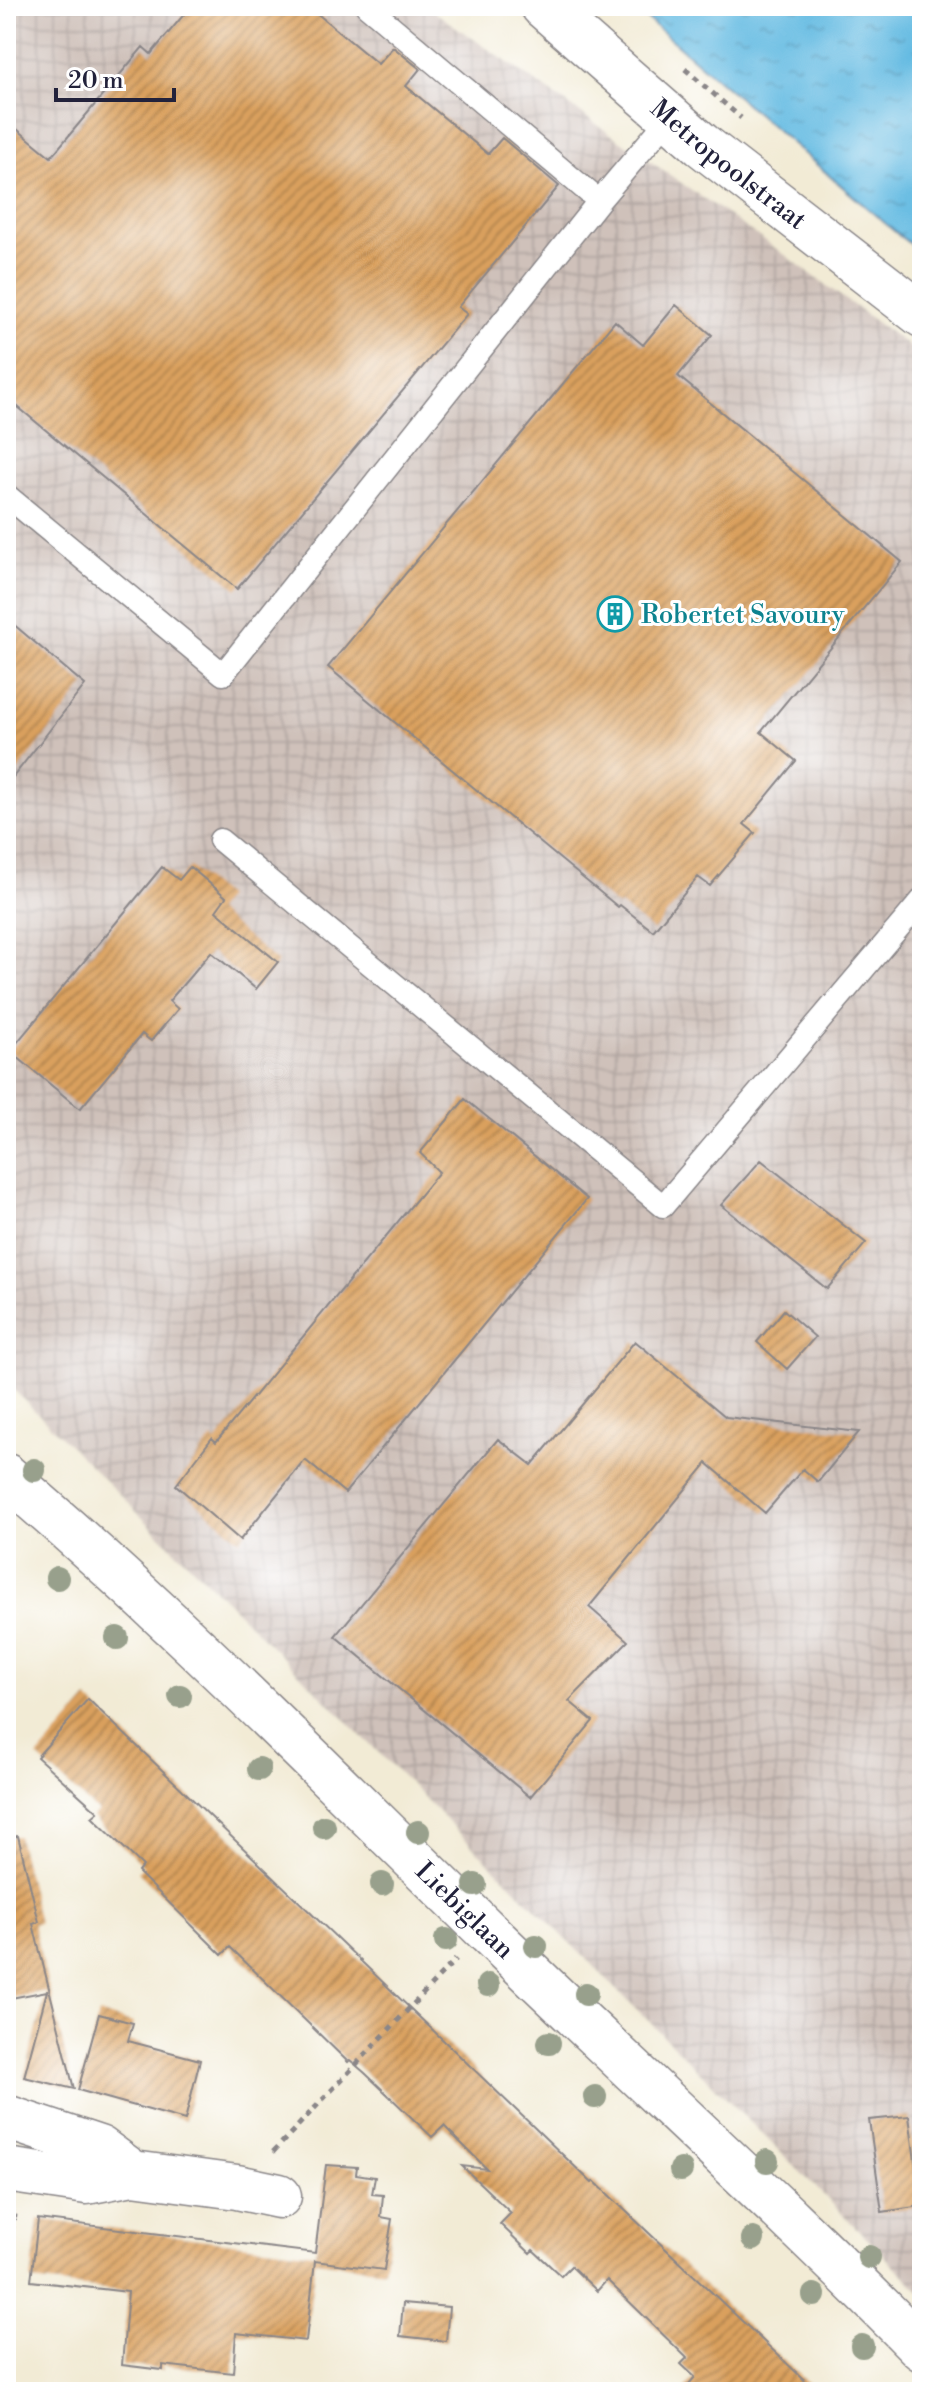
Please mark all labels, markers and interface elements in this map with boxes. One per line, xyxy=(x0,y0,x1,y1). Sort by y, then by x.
scale bar xyxy=(56,52,174,102)
text: 20 m xyxy=(68,66,124,96)
street label: Metropoolstraat xyxy=(644,93,812,237)
building icon: Robertet Savoury xyxy=(596,595,634,633)
place label: Robertet Savoury xyxy=(641,599,845,631)
street label: Liebiglaan xyxy=(409,1855,521,1966)

